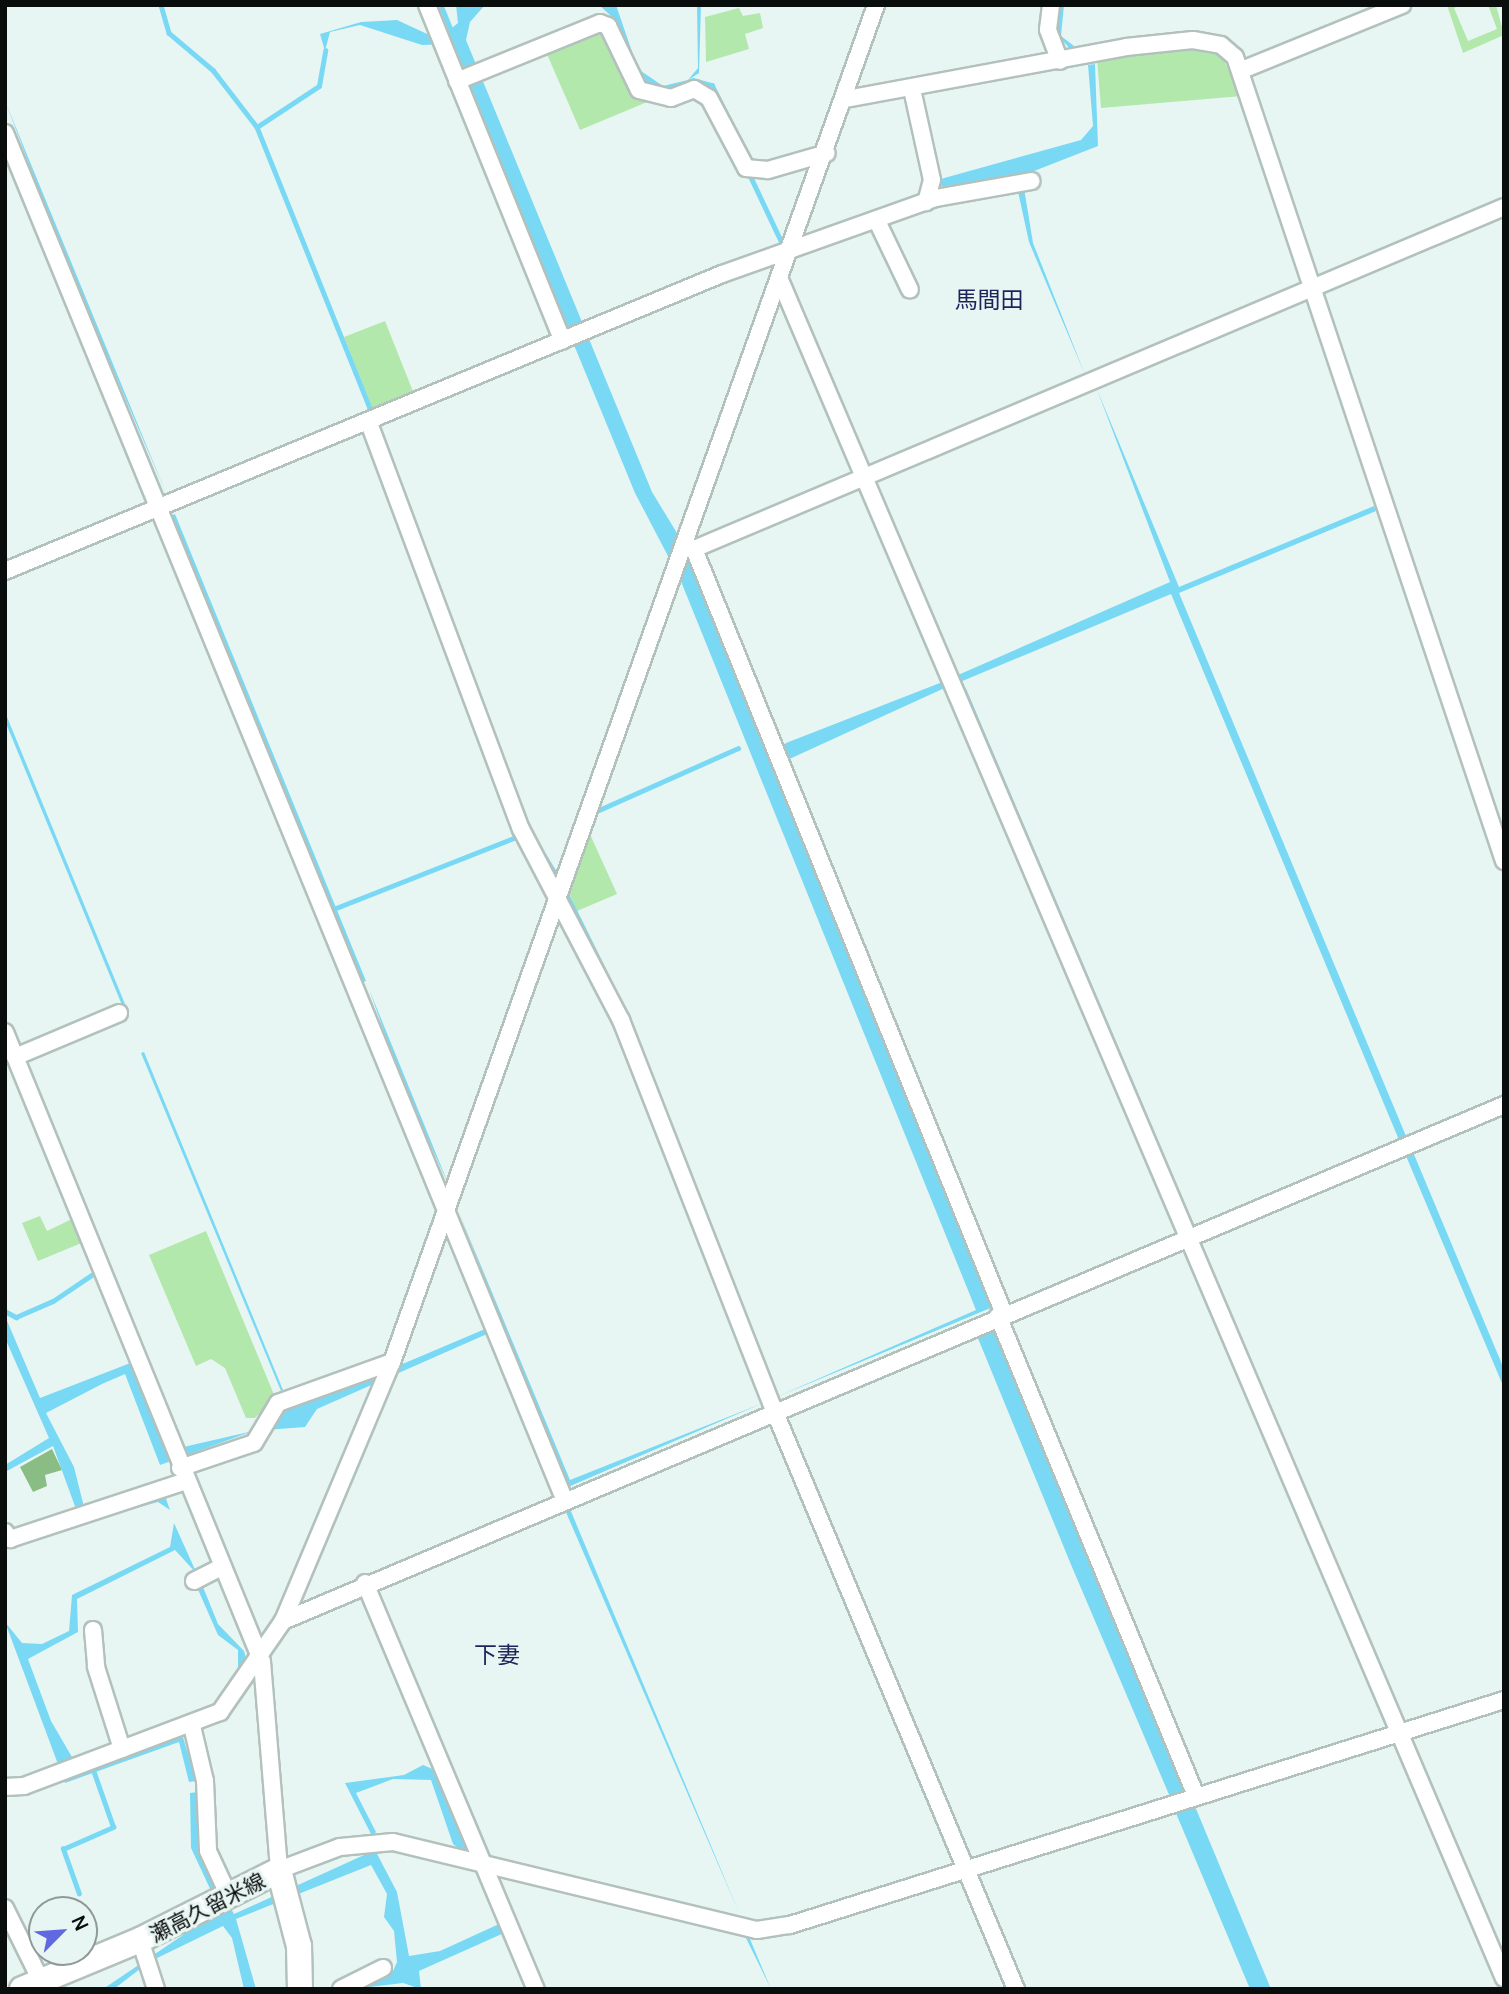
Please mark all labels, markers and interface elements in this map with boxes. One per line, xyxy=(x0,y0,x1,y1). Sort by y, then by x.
district label: 馬間田 xyxy=(955,285,1023,313)
district label: 下妻 xyxy=(474,1640,520,1668)
street label: 瀬高久留米線 xyxy=(145,1867,269,1947)
north arrow xyxy=(28,1896,98,1966)
text: N xyxy=(66,1911,95,1935)

